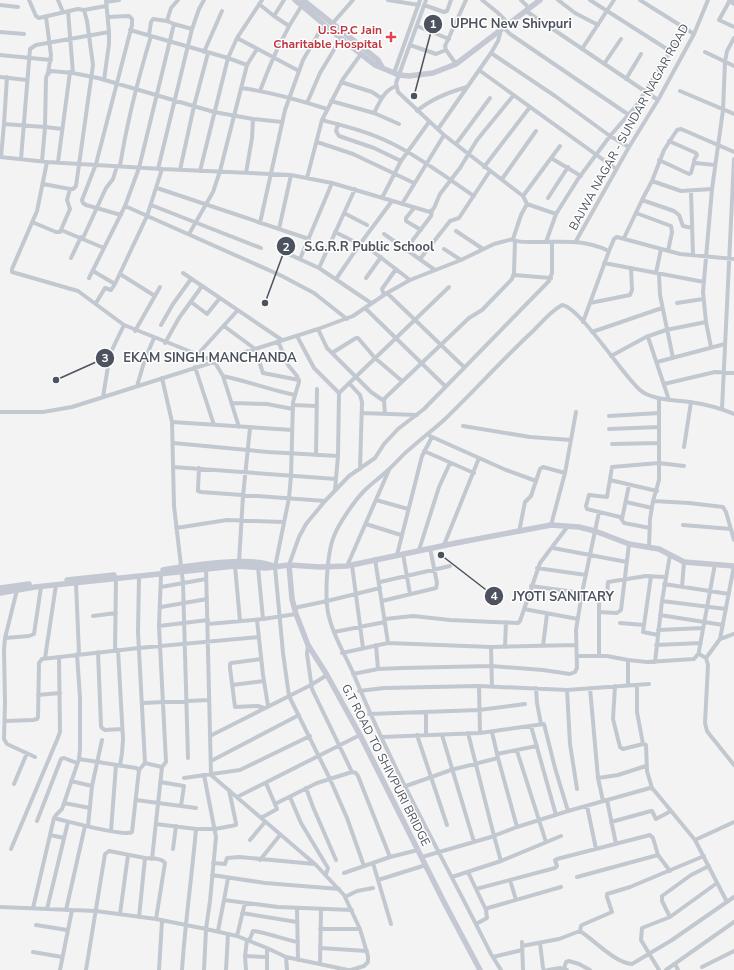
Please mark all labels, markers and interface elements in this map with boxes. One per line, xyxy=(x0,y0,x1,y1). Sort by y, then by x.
callout: UPHC New Shivpuri xyxy=(423,11,580,36)
text: UPHC New Shivpuri xyxy=(450,15,572,33)
text: 1 xyxy=(429,16,437,32)
street label: BAJWA NAGAR - SUNDAR NAGAR ROAD xyxy=(565,21,693,233)
place label: U.S.P.C Jain Charitable Hospital xyxy=(273,22,382,52)
marker: U.S.P.C Jain Charitable Hospital xyxy=(385,31,397,43)
callout: S.G.R.R Public School xyxy=(276,234,442,259)
text: S.G.R.R Public School xyxy=(304,238,435,256)
text: 2 xyxy=(282,239,290,255)
callout: EKAM SINGH MANCHANDA xyxy=(95,345,305,370)
text: EKAM SINGH MANCHANDA xyxy=(123,349,297,367)
text: 3 xyxy=(101,350,109,366)
callout: JYOTI SANITARY xyxy=(484,584,622,609)
text: 4 xyxy=(490,588,498,604)
text: JYOTI SANITARY xyxy=(511,588,615,606)
street label: G.T ROAD TO SHIVPURI BRIDGE xyxy=(338,681,434,849)

